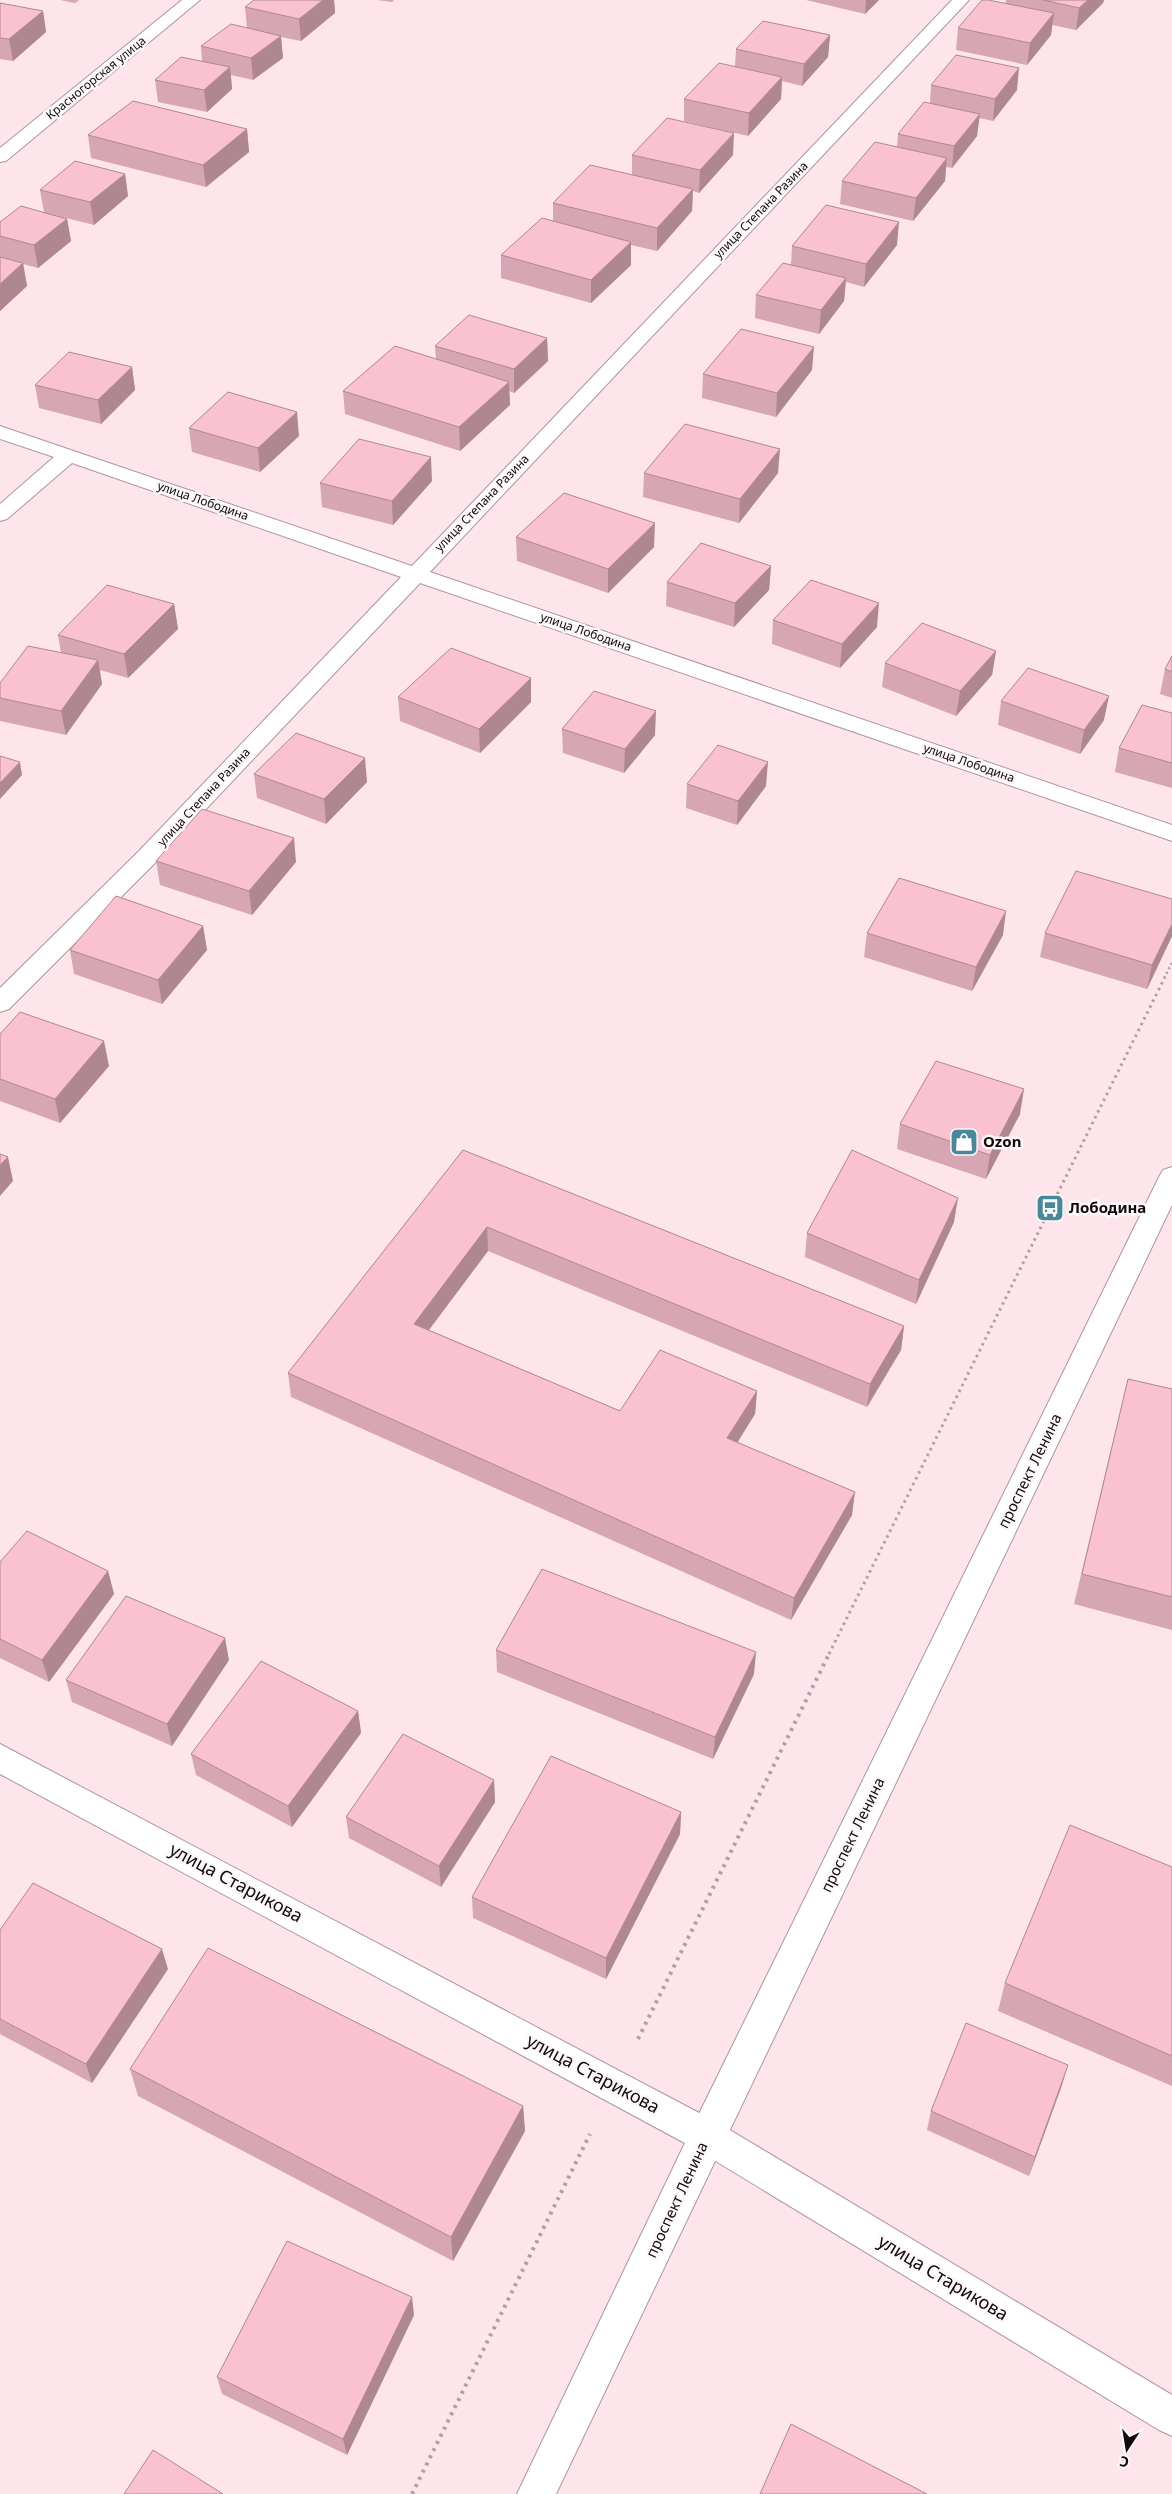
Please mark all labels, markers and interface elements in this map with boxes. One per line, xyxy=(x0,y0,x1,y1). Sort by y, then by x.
street label: Красногорская улица xyxy=(42,32,149,123)
street label: улица Степана Разина xyxy=(710,157,812,262)
street label: улица Степана Разина xyxy=(431,450,533,555)
street label: улица Лободина xyxy=(155,477,251,524)
street label: улица Лободина xyxy=(538,608,634,655)
street label: улица Лободина xyxy=(921,739,1017,786)
street label: улица Степана Разина xyxy=(153,744,254,850)
shop icon: Ozon xyxy=(949,1127,979,1157)
place label: Ozon xyxy=(983,1131,1021,1151)
bus stop icon: Лободина xyxy=(1035,1193,1065,1223)
place label: Лободина xyxy=(1069,1197,1146,1217)
street label: проспект Ленина xyxy=(993,1410,1066,1531)
street label: проспект Ленина xyxy=(816,1774,889,1895)
street label: улица Старикова xyxy=(166,1837,307,1927)
street label: улица Старикова xyxy=(523,2028,664,2118)
street label: проспект Ленина xyxy=(641,2138,712,2261)
street label: улица Старикова xyxy=(874,2229,1013,2325)
north arrow xyxy=(1102,2424,1152,2474)
text: С xyxy=(1118,2452,1131,2472)

